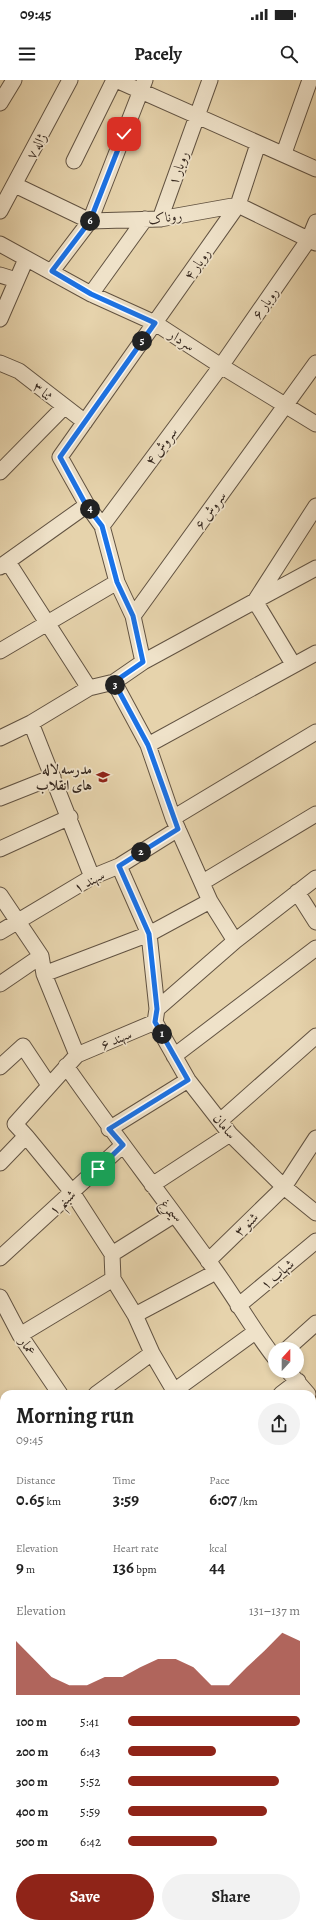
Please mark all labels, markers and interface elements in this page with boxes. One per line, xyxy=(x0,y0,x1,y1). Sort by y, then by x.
text: 09:45 xyxy=(20,4,52,24)
text: Pacely xyxy=(134,42,182,66)
icon: menu xyxy=(16,43,38,65)
icon: search xyxy=(278,43,300,65)
pin xyxy=(107,117,141,151)
icon: check xyxy=(113,123,135,145)
street label: ژاله ۷ xyxy=(22,130,51,163)
street label: روبار ۱ xyxy=(164,149,193,188)
street label: روناک xyxy=(147,206,183,229)
pin: 6 xyxy=(80,211,100,231)
text: 6 xyxy=(87,213,93,228)
street label: روبار ۴ xyxy=(180,245,215,284)
street label: روبار ۶ xyxy=(248,284,283,323)
street label: سردار xyxy=(163,324,199,356)
pin: 5 xyxy=(132,331,152,351)
text: 5 xyxy=(140,333,144,348)
street label: ثنا ۳ xyxy=(29,377,57,405)
street label: سروش ۴ xyxy=(141,423,182,469)
street label: سروش ۶ xyxy=(190,487,231,533)
pin: 4 xyxy=(80,499,100,519)
text: 4 xyxy=(87,501,93,516)
pin: 3 xyxy=(105,675,125,695)
text: 3 xyxy=(113,677,117,692)
place label: مدرسه لاله های انقلاب xyxy=(36,760,92,795)
school or university icon: مدرسه لاله های انقلاب xyxy=(95,769,111,785)
pin: 2 xyxy=(131,842,151,862)
text: 2 xyxy=(138,844,144,859)
street label: سهند ۱ xyxy=(71,865,108,897)
street label: سهند ۶ xyxy=(98,1024,135,1055)
pin: 1 xyxy=(152,1024,172,1044)
text: 1 xyxy=(160,1026,164,1041)
street label: سامان xyxy=(208,1110,241,1143)
pin xyxy=(81,1152,115,1186)
icon: arrive xyxy=(87,1158,109,1180)
street label: شبنم ۱ xyxy=(45,1185,83,1223)
street label: سیمرغ xyxy=(154,1195,186,1229)
street label: شنو ۳ xyxy=(230,1208,263,1241)
street label: شهاب ۱ xyxy=(257,1255,298,1294)
street label: عمار xyxy=(13,1332,41,1359)
north arrow xyxy=(268,1342,304,1378)
map controls xyxy=(268,1342,304,1378)
text: Morning run xyxy=(16,1401,134,1431)
button: share xyxy=(258,1403,300,1445)
text: 09:45 xyxy=(16,1431,43,1448)
text: Distance xyxy=(16,1473,55,1488)
text: Time xyxy=(113,1473,136,1488)
text: Pace xyxy=(209,1473,230,1488)
text: 0.65 xyxy=(16,1488,44,1511)
text: 3:59 xyxy=(113,1488,139,1511)
text: 6:07 xyxy=(209,1488,237,1511)
text: km xyxy=(44,1494,61,1509)
text: /km xyxy=(237,1494,258,1509)
text: Elevation xyxy=(16,1541,58,1556)
text: Heart rate xyxy=(113,1541,159,1556)
text: kcal xyxy=(209,1541,227,1556)
text: 9 xyxy=(16,1556,24,1579)
text: 136 xyxy=(113,1556,134,1579)
text: 44 xyxy=(209,1556,225,1579)
text: m xyxy=(24,1562,35,1577)
text: bpm xyxy=(134,1562,157,1577)
text: Elevation xyxy=(16,1602,66,1619)
text: 131–137 m xyxy=(249,1602,300,1619)
text: 100 m xyxy=(16,1713,47,1730)
text: 5:41 xyxy=(80,1713,99,1730)
text: 200 m xyxy=(16,1743,49,1760)
text: 6:43 xyxy=(80,1743,100,1760)
text: 300 m xyxy=(16,1773,48,1790)
text: 5:52 xyxy=(80,1773,100,1790)
text: 400 m xyxy=(16,1803,48,1820)
text: 5:59 xyxy=(80,1803,100,1820)
text: 500 m xyxy=(16,1833,48,1850)
text: 6:42 xyxy=(80,1833,101,1850)
button: Save xyxy=(16,1874,154,1920)
button: Share xyxy=(162,1874,300,1920)

